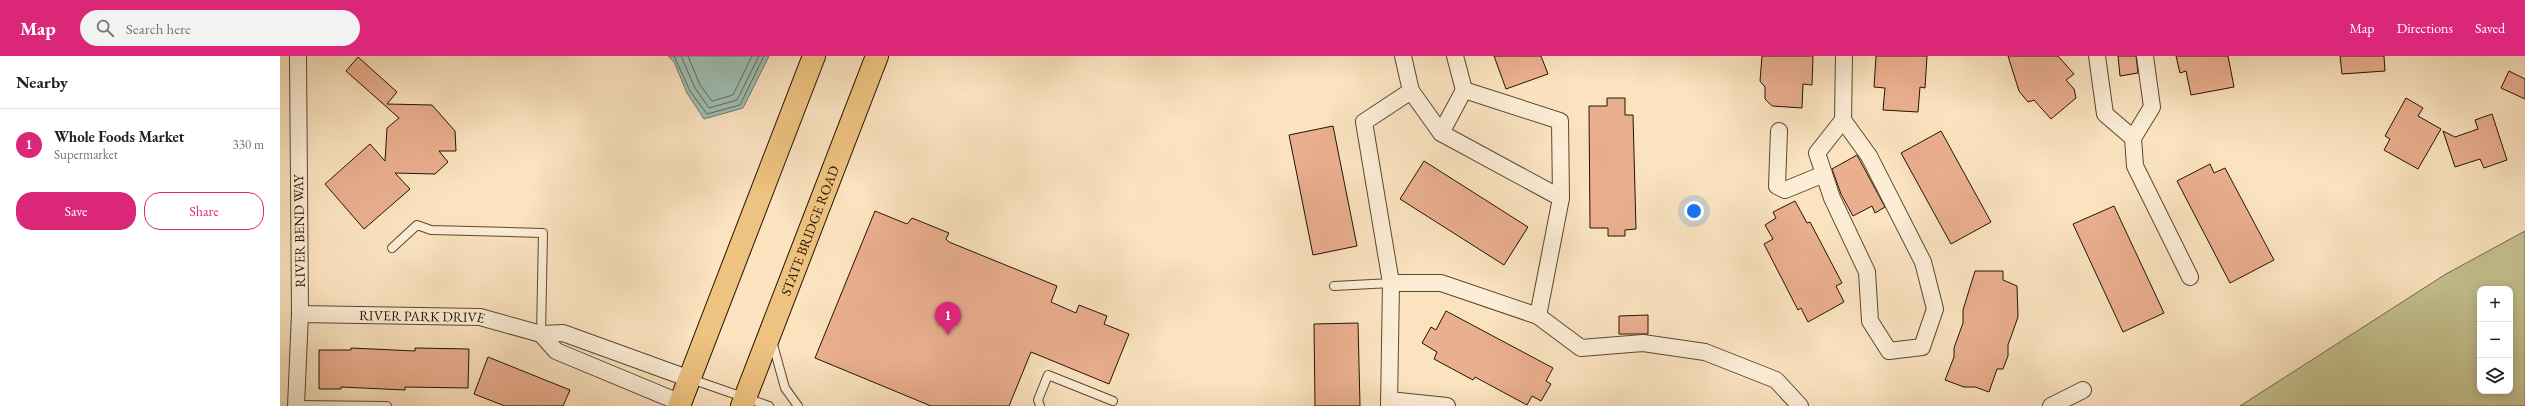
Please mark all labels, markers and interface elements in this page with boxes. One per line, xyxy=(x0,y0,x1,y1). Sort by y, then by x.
search box xyxy=(80,10,360,46)
text: Map xyxy=(20,16,56,41)
icon: search xyxy=(94,17,116,39)
text: Search here xyxy=(126,19,191,38)
text: Map xyxy=(2349,19,2375,37)
text: Directions xyxy=(2397,19,2453,37)
text: Saved xyxy=(2475,19,2505,37)
text: Nearby xyxy=(16,71,68,93)
text: Whole Foods Market xyxy=(54,127,184,146)
text: 1 xyxy=(26,136,32,153)
text: 330 m xyxy=(233,136,264,153)
text: Supermarket xyxy=(54,146,118,163)
street label: STATE BRIDGE ROAD xyxy=(776,162,843,298)
street label: RIVER BEND WAY xyxy=(289,173,309,288)
button: Save xyxy=(16,192,136,230)
button: Share xyxy=(144,192,264,230)
your location xyxy=(1684,201,1704,221)
map controls xyxy=(2477,286,2513,394)
button: + xyxy=(2477,286,2513,322)
pin: 1 xyxy=(935,302,961,335)
street label: RIVER PARK DRIVE xyxy=(359,306,487,327)
button: − xyxy=(2477,322,2513,358)
button: layers xyxy=(2477,358,2513,394)

